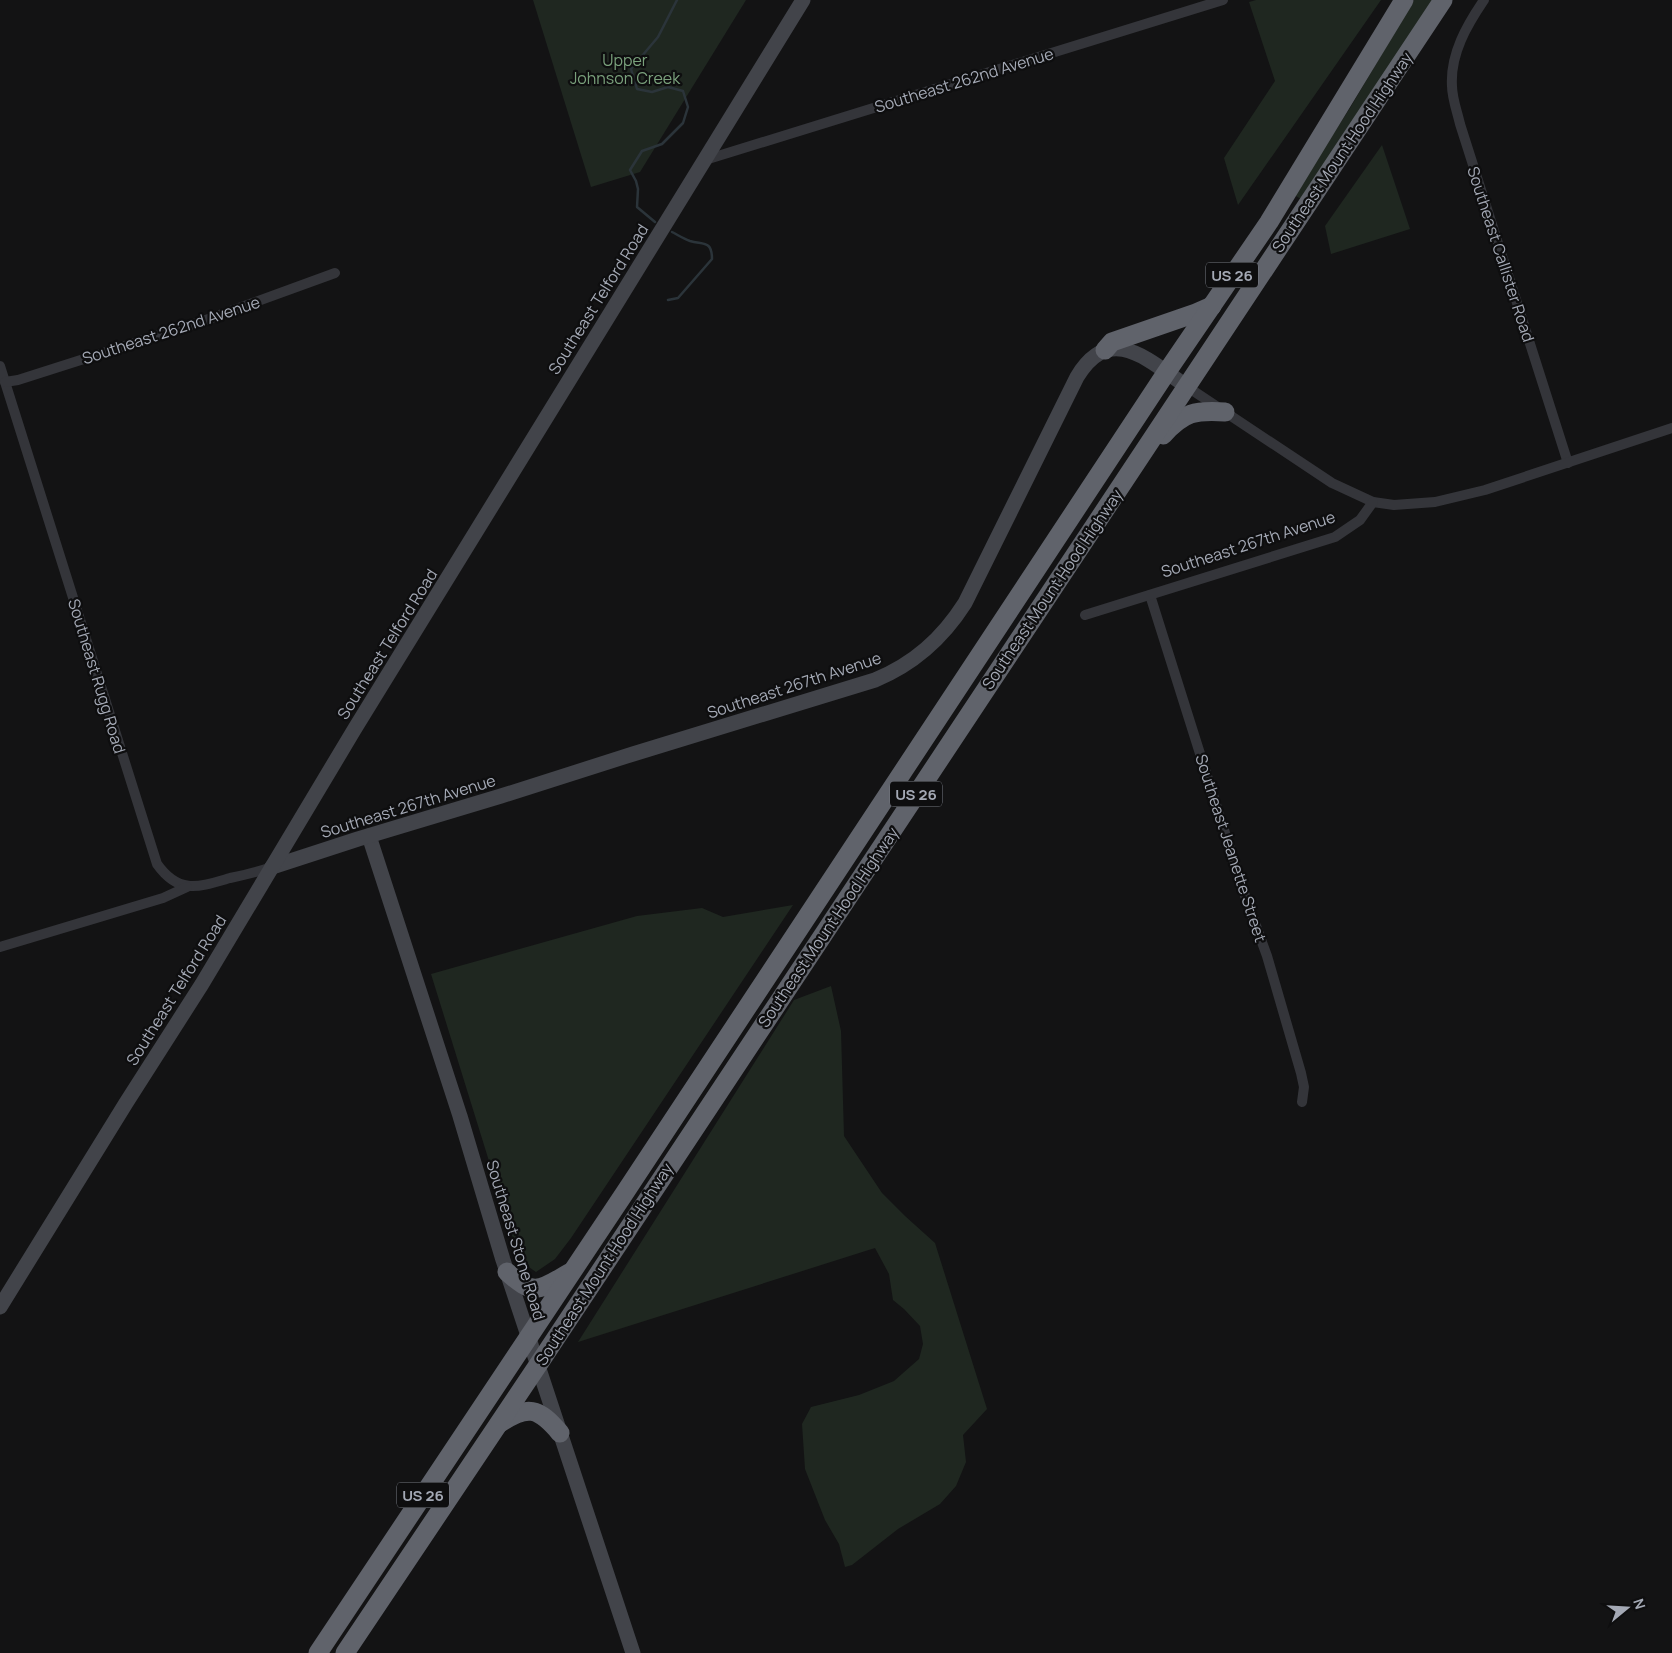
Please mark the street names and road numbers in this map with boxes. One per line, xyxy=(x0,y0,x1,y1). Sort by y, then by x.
street label: Southeast 262nd Avenue xyxy=(872,42,1056,118)
street label: Southeast Mount Hood Highway xyxy=(1267,47,1418,256)
street label: Southeast Callister Road xyxy=(1462,164,1540,344)
street label: Southeast Telford Road xyxy=(543,220,653,378)
road number: US 26 xyxy=(1206,262,1258,288)
street label: Southeast 262nd Avenue xyxy=(79,291,263,369)
street label: Southeast Mount Hood Highway xyxy=(977,484,1128,693)
street label: Southeast 267th Avenue xyxy=(1158,505,1338,583)
street label: Southeast Telford Road xyxy=(332,565,442,723)
street label: Southeast Rugg Road xyxy=(63,596,131,756)
street label: Southeast 267th Avenue xyxy=(704,646,884,724)
street label: Southeast Jeanette Street xyxy=(1190,751,1272,945)
street label: Southeast 267th Avenue xyxy=(318,769,498,843)
road number: US 26 xyxy=(890,782,942,806)
street label: Southeast Mount Hood Highway xyxy=(753,822,904,1031)
street label: Southeast Telford Road xyxy=(121,911,231,1069)
street label: Southeast Stone Road xyxy=(481,1157,551,1323)
street label: Southeast Mount Hood Highway xyxy=(530,1158,678,1369)
road number: US 26 xyxy=(397,1482,449,1508)

